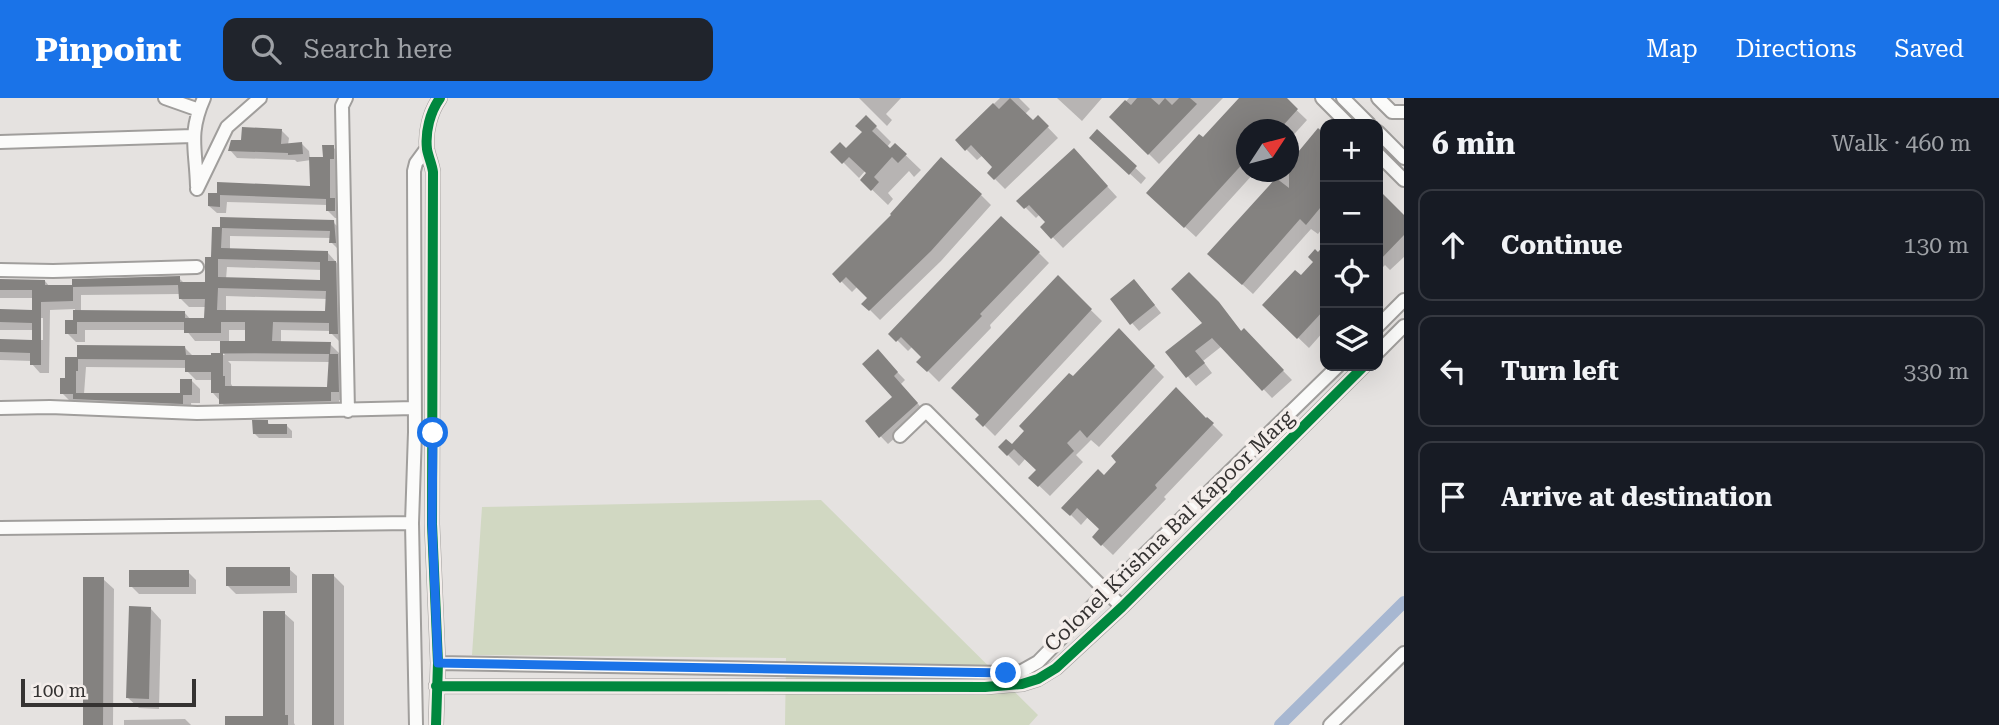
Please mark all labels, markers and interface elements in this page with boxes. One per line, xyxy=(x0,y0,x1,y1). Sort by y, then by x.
search box xyxy=(223,18,713,81)
text: Pinpoint xyxy=(35,30,181,69)
icon: search xyxy=(247,30,285,68)
text: Search here xyxy=(303,34,452,64)
text: Map xyxy=(1646,35,1698,63)
text: Directions xyxy=(1736,35,1856,63)
text: Saved xyxy=(1894,35,1964,63)
north arrow xyxy=(1236,119,1299,182)
map controls xyxy=(1320,119,1383,371)
button: + xyxy=(1320,119,1383,182)
text: 6 min xyxy=(1432,126,1515,161)
text: Walk · 460 m xyxy=(1832,130,1971,157)
button: − xyxy=(1320,182,1383,245)
icon: ahead xyxy=(1434,226,1472,264)
text: Continue xyxy=(1501,230,1623,260)
text: 130 m xyxy=(1904,232,1969,259)
button: locate xyxy=(1320,245,1383,308)
button: layers xyxy=(1320,308,1383,371)
icon: left xyxy=(1434,352,1472,390)
text: Turn left xyxy=(1501,356,1619,386)
text: 330 m xyxy=(1904,358,1969,385)
street label: Colonel Krishna Bal Kapoor Marg xyxy=(1039,405,1299,657)
route start xyxy=(417,417,448,448)
icon: arrive xyxy=(1434,478,1472,516)
text: Arrive at destination xyxy=(1501,482,1772,512)
route end xyxy=(990,657,1021,688)
scale bar xyxy=(21,676,196,708)
text: 100 m xyxy=(32,679,86,702)

